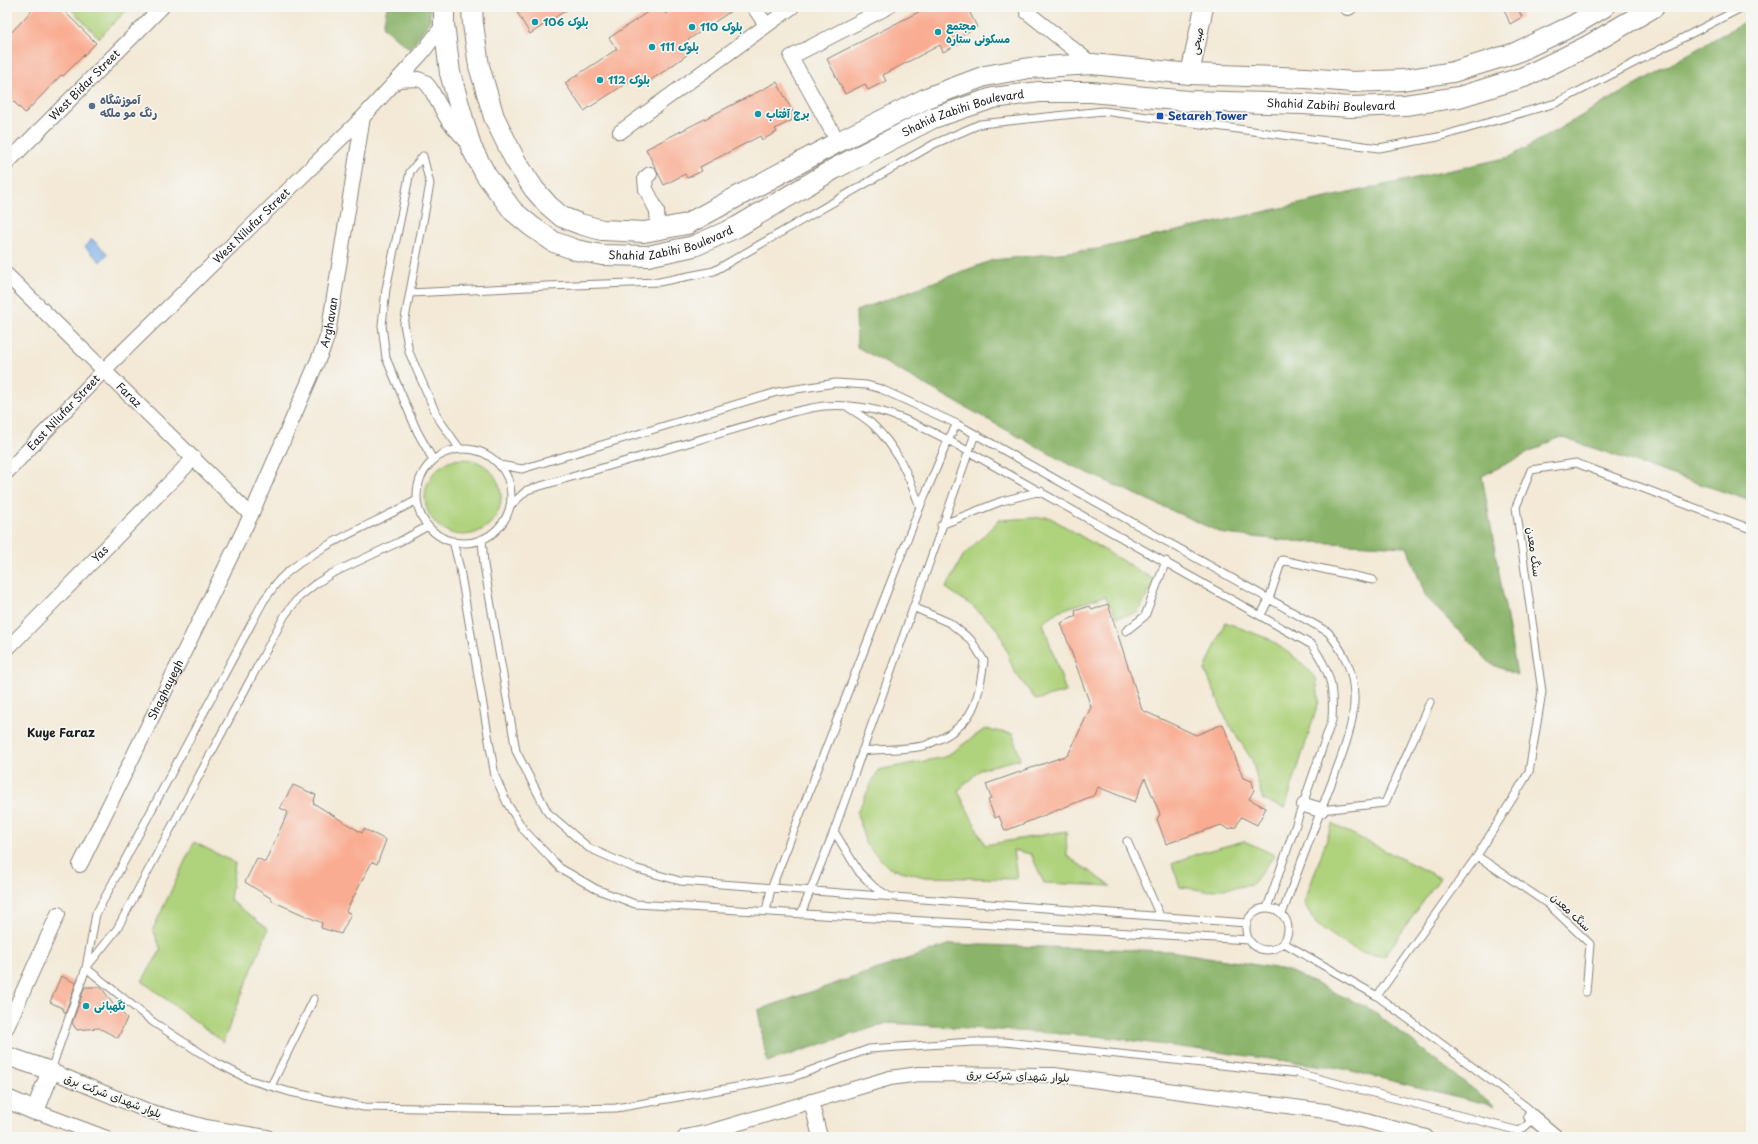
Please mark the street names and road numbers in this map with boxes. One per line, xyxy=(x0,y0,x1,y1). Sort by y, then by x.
street label: صبحی xyxy=(1185,26,1208,56)
street label: West Bidar Street xyxy=(45,45,124,124)
street label: Shahid Zabihi Boulevard xyxy=(898,85,1025,141)
street label: Shahid Zabihi Boulevard xyxy=(1266,94,1396,115)
street label: West Nilufar Street xyxy=(209,183,294,267)
street label: Shahid Zabihi Boulevard xyxy=(608,221,736,264)
street label: Arghavan xyxy=(315,296,342,350)
street label: East Nilufar Street xyxy=(23,370,104,454)
street label: Faraz xyxy=(113,378,146,411)
street label: سنگ معدن xyxy=(1523,526,1546,578)
street label: Yas xyxy=(87,541,112,566)
street label: Shaghayegh xyxy=(143,656,187,723)
street label: سنگ معدن xyxy=(1547,888,1595,935)
street label: بلوار شهدای شرکت برق xyxy=(966,1065,1070,1086)
street label: بلوار شهدای شرکت برق xyxy=(62,1069,164,1122)

